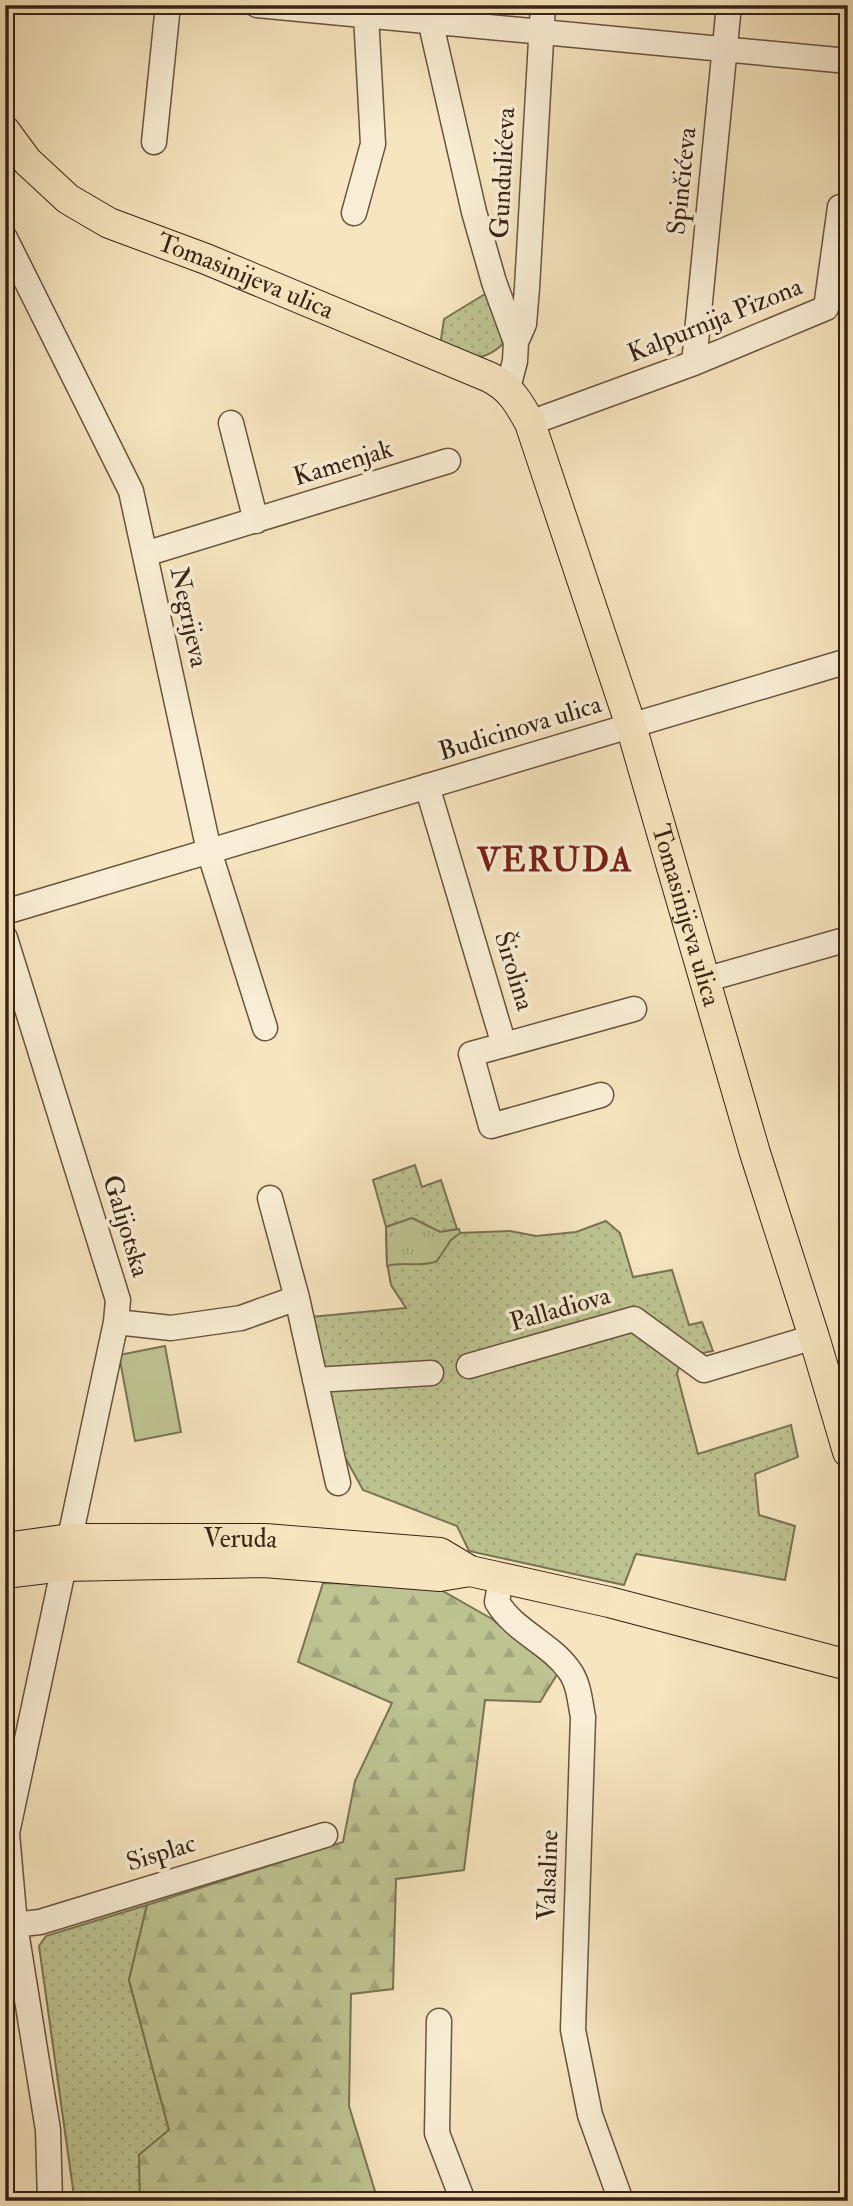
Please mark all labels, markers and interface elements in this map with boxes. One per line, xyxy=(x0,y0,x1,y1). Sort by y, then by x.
street label: Gundulićeva xyxy=(484,106,522,239)
street label: Spinčićeva xyxy=(660,125,705,237)
street label: Tomasinijeva ulica xyxy=(153,226,339,327)
street label: Kalpurnija Pizona xyxy=(623,270,808,370)
street label: Kamenjak xyxy=(289,433,397,493)
street label: Negrijeva xyxy=(163,564,215,670)
street label: Budicinova ulica xyxy=(435,688,606,768)
street label: Tomasinijeva ulica xyxy=(644,821,728,1010)
district label: VERUDA xyxy=(476,840,633,881)
street label: Širolina xyxy=(487,927,543,1015)
street label: Galijotska xyxy=(95,1171,157,1281)
street label: Palladiova xyxy=(506,1279,614,1339)
street label: Veruda xyxy=(203,1523,279,1556)
street label: Sisplac xyxy=(122,1827,200,1880)
street label: Valsaline xyxy=(530,1829,566,1921)

